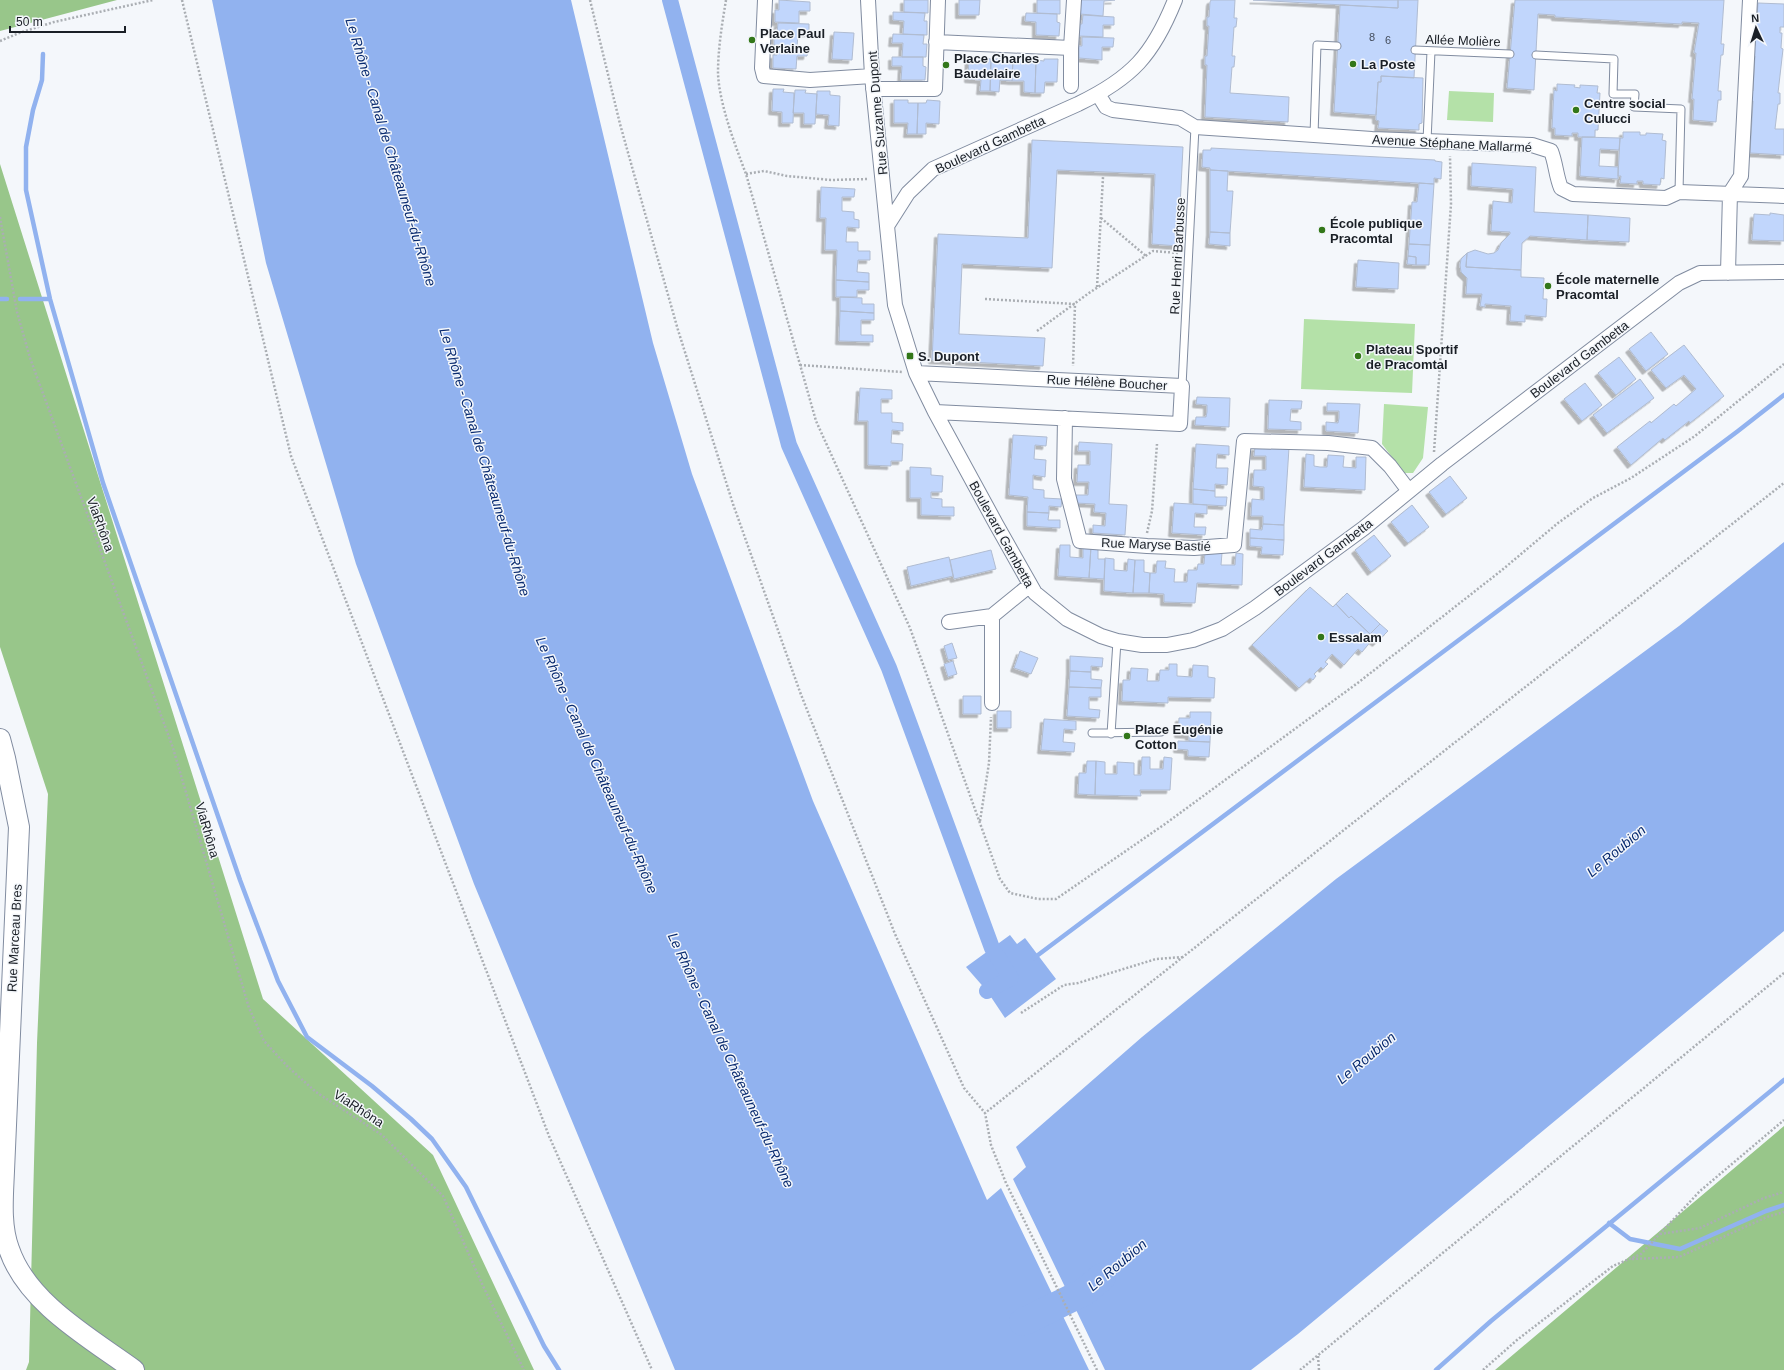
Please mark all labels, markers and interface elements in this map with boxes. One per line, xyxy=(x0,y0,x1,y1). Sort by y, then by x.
scale bar xyxy=(10,8,125,34)
north arrow xyxy=(1736,8,1776,48)
text: N xyxy=(1751,12,1760,24)
text: 50 m xyxy=(16,15,43,29)
water label: Le Rhône - Canal de Châteauneuf-du-Rhône xyxy=(343,16,440,288)
place label: Place Paul Verlaine xyxy=(760,26,825,56)
house number: 8 xyxy=(1369,31,1375,43)
street label: Allée Molière xyxy=(1425,32,1501,49)
house number: 6 xyxy=(1385,34,1391,46)
marker: Place Paul Verlaine xyxy=(747,35,757,45)
street label: Rue Suzanne Dupont xyxy=(865,50,890,176)
place label: Place Charles Baudelaire xyxy=(954,51,1039,81)
place label: La Poste xyxy=(1361,57,1415,72)
marker: La Poste xyxy=(1348,59,1358,69)
marker: Place Charles Baudelaire xyxy=(941,60,951,70)
place label: Centre social Culucci xyxy=(1584,96,1666,126)
marker: Centre social Culucci xyxy=(1571,105,1581,115)
street label: Boulevard Gambetta xyxy=(933,112,1048,176)
street label: Avenue Stéphane Mallarmé xyxy=(1372,132,1532,155)
street label: Rue Henri Barbusse xyxy=(1167,197,1188,315)
place label: École publique Pracomtal xyxy=(1330,216,1422,246)
marker: École publique Pracomtal xyxy=(1317,225,1327,235)
place label: École maternelle Pracomtal xyxy=(1556,272,1659,302)
marker: École maternelle Pracomtal xyxy=(1543,281,1553,291)
street label: Boulevard Gambetta xyxy=(1527,317,1632,401)
water label: Le Rhône - Canal de Châteauneuf-du-Rhône xyxy=(437,326,534,598)
place label: Plateau Sportif de Pracomtal xyxy=(1366,342,1458,372)
place label: S. Dupont xyxy=(918,349,980,364)
marker: S. Dupont xyxy=(905,351,915,361)
marker: Plateau Sportif de Pracomtal xyxy=(1353,351,1363,361)
street label: Rue Hélène Boucher xyxy=(1046,372,1168,393)
street label: Boulevard Gambetta xyxy=(966,478,1037,591)
street label: ViaRhôna xyxy=(84,495,118,554)
street label: Boulevard Gambetta xyxy=(1271,515,1376,599)
street label: Rue Maryse Bastié xyxy=(1101,535,1211,554)
place label: Essalam xyxy=(1329,630,1382,645)
marker: Essalam xyxy=(1316,632,1326,642)
water label: Le Rhône - Canal de Châteauneuf-du-Rhône xyxy=(533,634,661,896)
place label: Place Eugénie Cotton xyxy=(1135,722,1223,752)
marker: Place Eugénie Cotton xyxy=(1122,731,1132,741)
street label: ViaRhôna xyxy=(192,801,223,860)
water label: Le Roubion xyxy=(1583,822,1649,880)
street label: Rue Marceau Bres xyxy=(4,883,25,993)
water label: Le Rhône - Canal de Châteauneuf-du-Rhône xyxy=(665,930,797,1190)
water label: Le Roubion xyxy=(1333,1029,1399,1087)
street label: ViaRhôna xyxy=(331,1087,387,1131)
water label: Le Roubion xyxy=(1084,1236,1150,1294)

